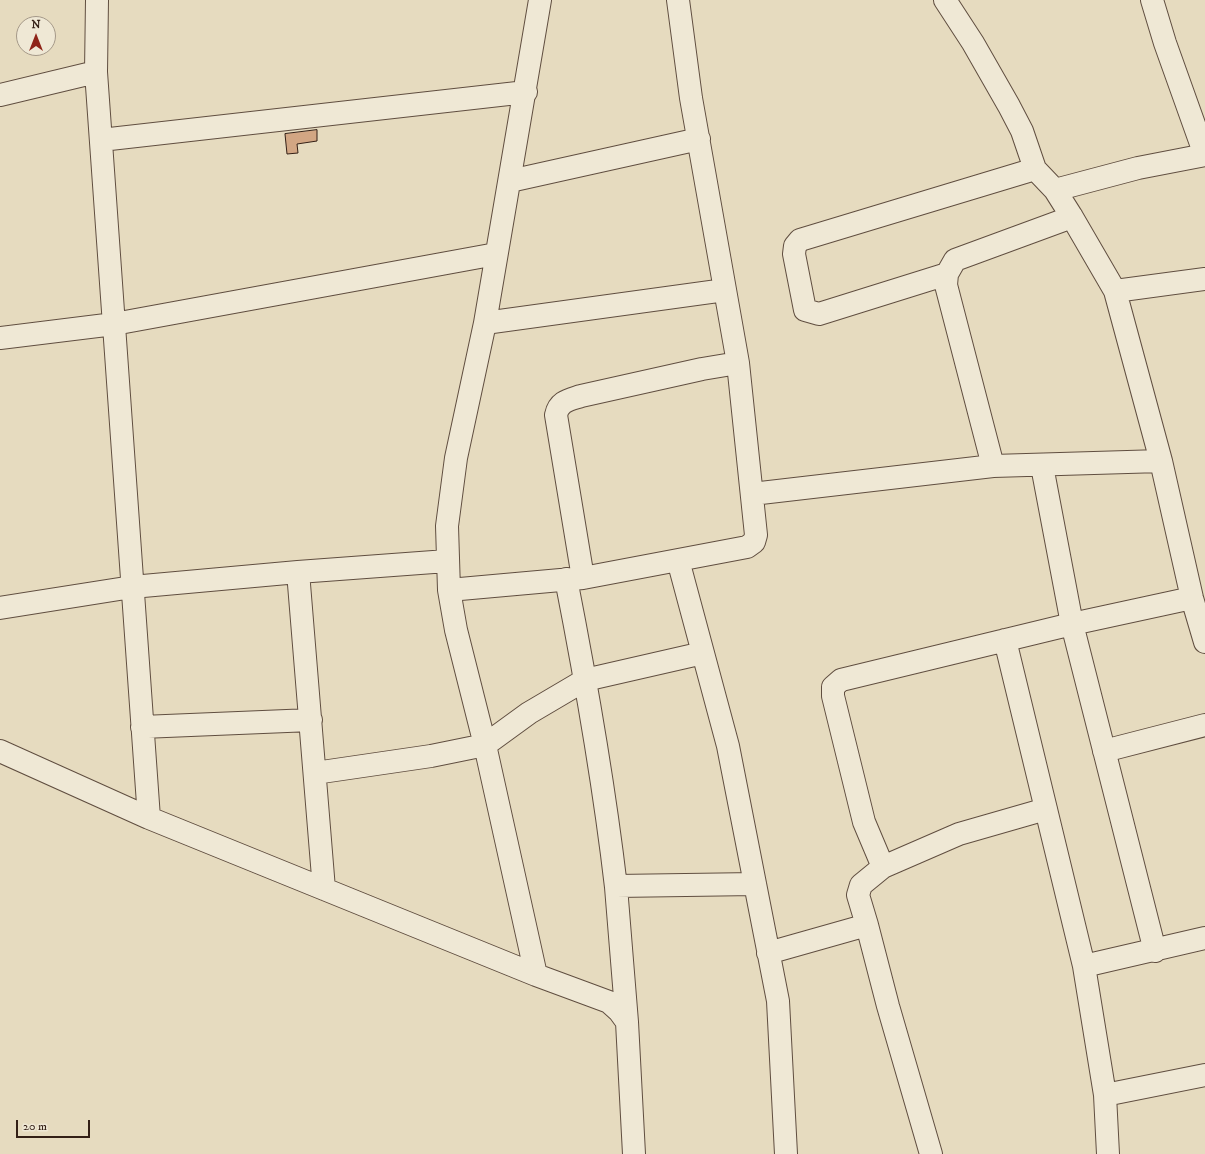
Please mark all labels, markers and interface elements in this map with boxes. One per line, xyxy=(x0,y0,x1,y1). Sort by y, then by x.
north arrow xyxy=(16,16,56,56)
text: N xyxy=(31,18,41,32)
scale bar xyxy=(18,1112,92,1138)
text: 20 m xyxy=(23,1119,47,1134)

